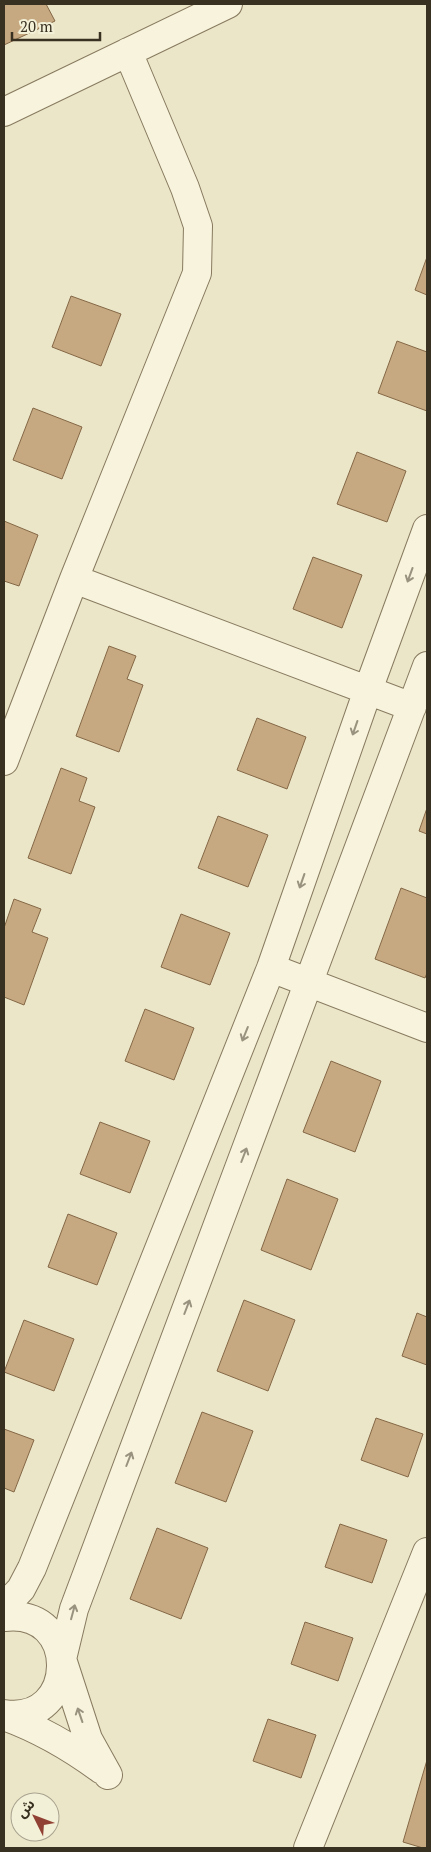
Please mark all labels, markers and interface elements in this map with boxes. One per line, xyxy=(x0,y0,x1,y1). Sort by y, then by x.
scale bar xyxy=(12,10,100,42)
text: 20 m xyxy=(20,16,53,36)
one-way arrow xyxy=(405,567,414,582)
one-way arrow xyxy=(350,720,359,735)
one-way arrow xyxy=(296,873,306,889)
one-way arrow xyxy=(240,1026,249,1041)
one-way arrow xyxy=(241,1148,250,1163)
one-way arrow xyxy=(183,1300,192,1316)
one-way arrow xyxy=(125,1452,134,1467)
one-way arrow xyxy=(69,1604,78,1620)
one-way arrow xyxy=(75,1707,84,1723)
north arrow xyxy=(10,1792,60,1842)
text: ش xyxy=(11,1794,38,1821)

